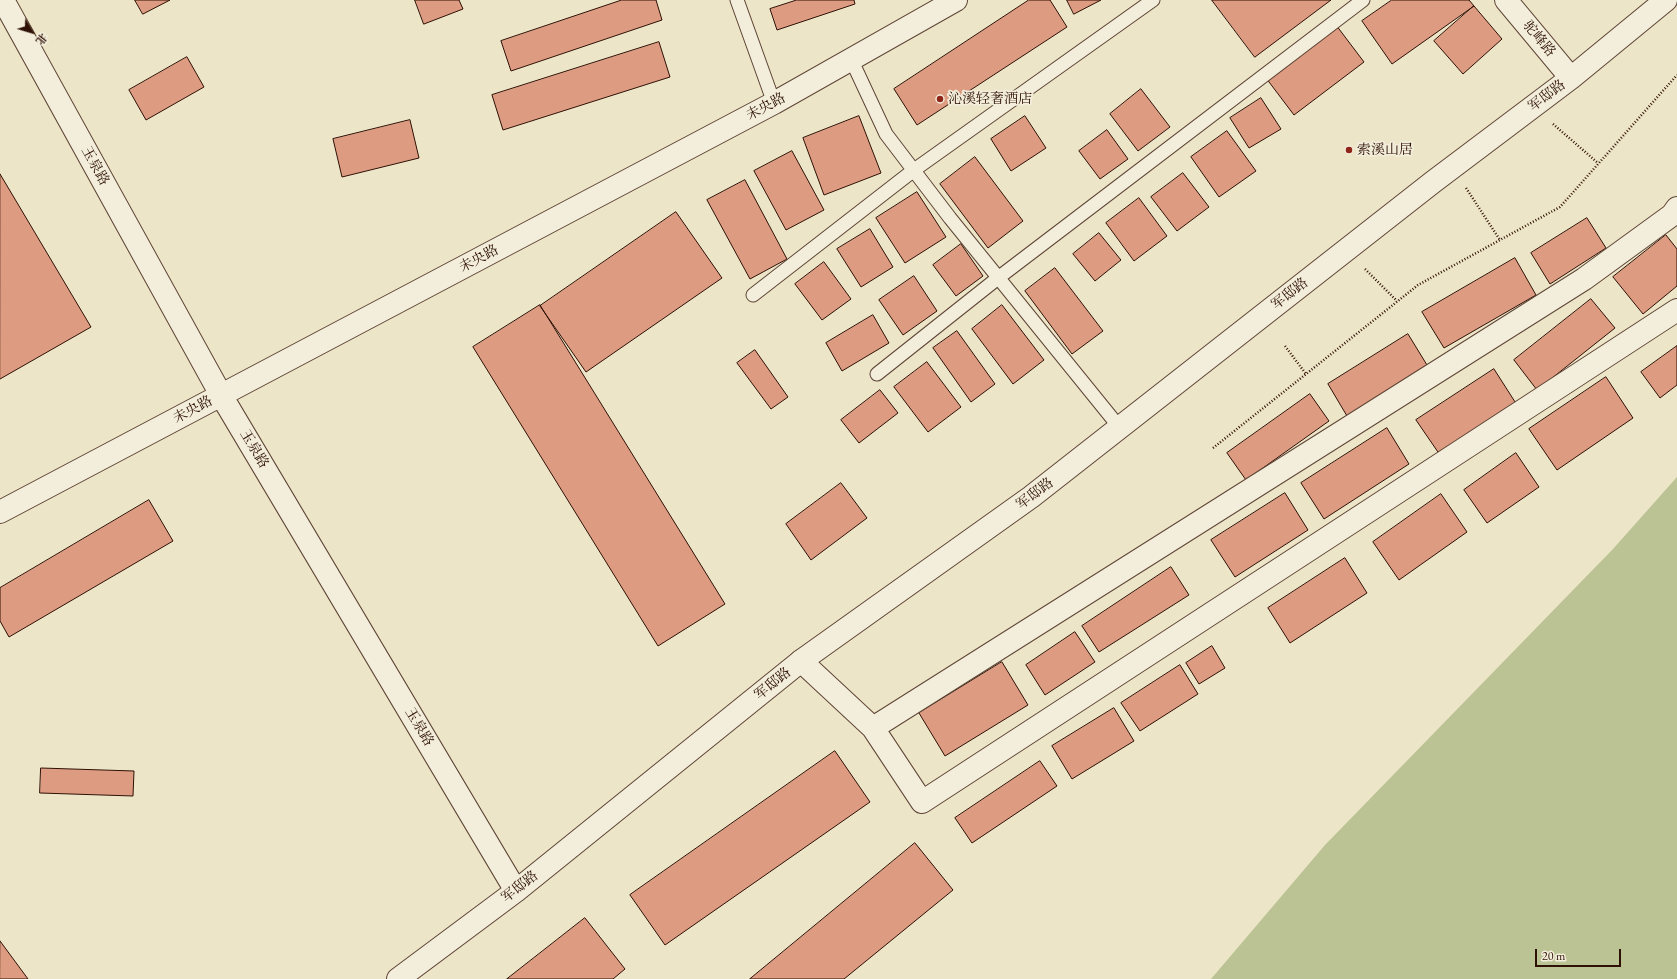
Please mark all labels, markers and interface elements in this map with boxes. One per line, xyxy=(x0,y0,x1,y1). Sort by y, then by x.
north arrow xyxy=(12,12,52,52)
street label: 驼峰路 xyxy=(1519,18,1559,60)
text: 北 xyxy=(33,31,50,48)
street label: 军邸路 xyxy=(1525,77,1569,115)
street label: 未央路 xyxy=(744,90,788,124)
place label: 沁溪轻奢酒店 xyxy=(948,91,1032,107)
marker: 沁溪轻奢酒店 xyxy=(935,94,945,104)
place label: 索溪山居 xyxy=(1357,142,1413,158)
street label: 玉泉路 xyxy=(77,144,113,188)
marker: 索溪山居 xyxy=(1344,145,1354,155)
street label: 未央路 xyxy=(457,242,501,276)
street label: 军邸路 xyxy=(1268,274,1312,314)
street label: 未央路 xyxy=(171,393,215,427)
street label: 玉泉路 xyxy=(236,427,272,471)
street label: 军邸路 xyxy=(1013,475,1057,513)
street label: 军邸路 xyxy=(751,664,795,704)
street label: 玉泉路 xyxy=(401,705,437,749)
street label: 军邸路 xyxy=(498,867,542,907)
scale bar xyxy=(1537,941,1623,967)
text: 20 m xyxy=(1542,948,1565,964)

